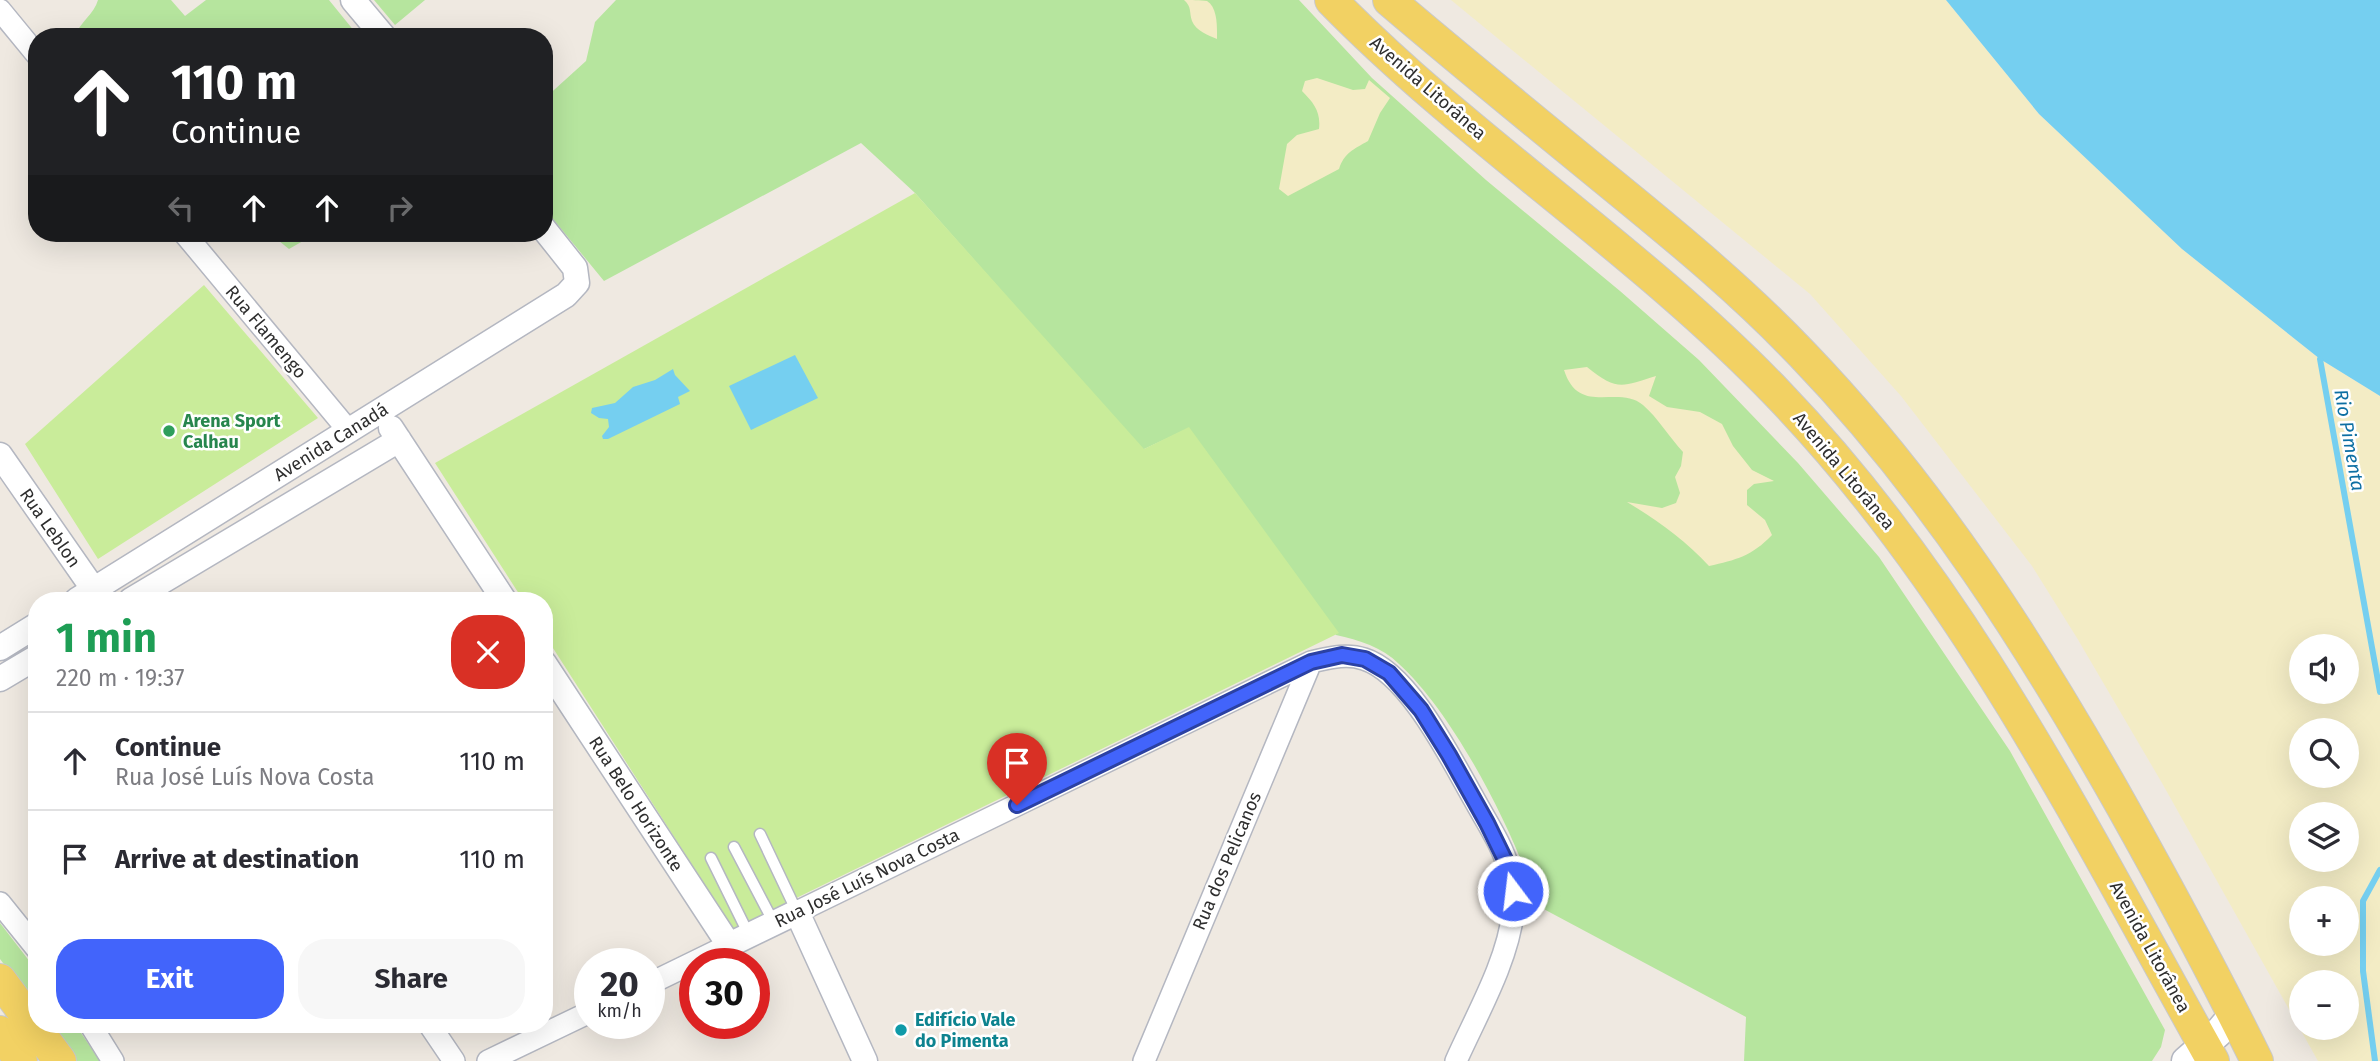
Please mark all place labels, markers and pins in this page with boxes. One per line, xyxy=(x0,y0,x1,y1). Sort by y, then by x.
place label: Arena Sport Calhau xyxy=(182,410,282,453)
marker: Arena Sport Calhau xyxy=(161,423,177,439)
pin xyxy=(987,733,1047,805)
place label: Edifício Vale do Pimenta xyxy=(915,1009,1016,1052)
marker: Edifício Vale do Pimenta xyxy=(893,1022,909,1038)

